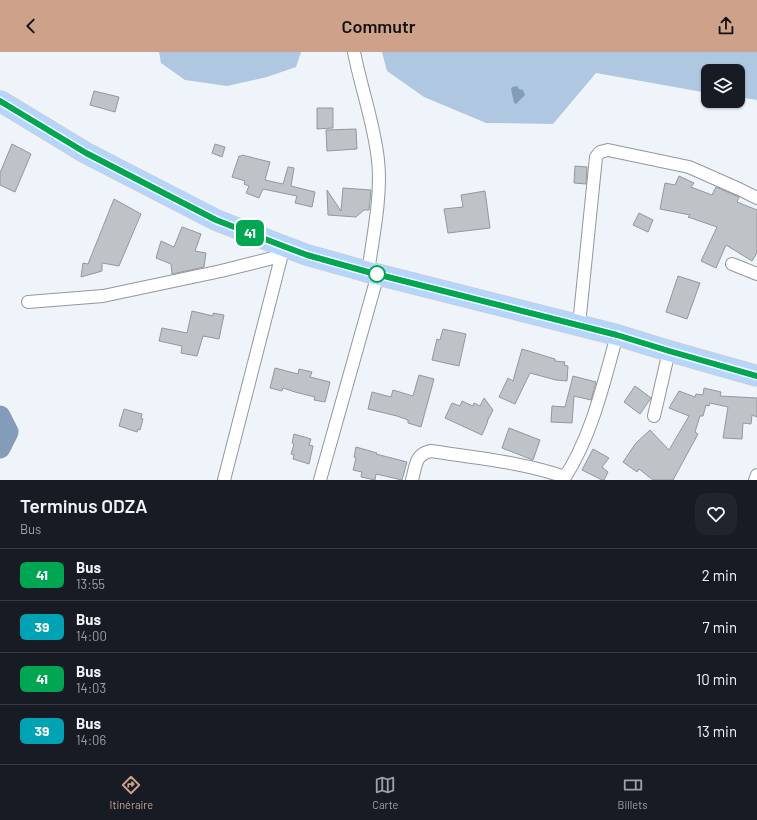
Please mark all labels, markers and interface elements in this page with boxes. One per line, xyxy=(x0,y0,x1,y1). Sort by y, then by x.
icon: back xyxy=(20,15,42,37)
text: Commutr xyxy=(341,15,416,37)
icon: share xyxy=(715,15,737,37)
map controls xyxy=(701,64,745,108)
button: layers xyxy=(701,64,745,108)
line badge: 41 xyxy=(232,220,268,246)
text: 41 xyxy=(244,224,256,241)
unlabelled marker xyxy=(368,265,386,283)
button: heart xyxy=(695,493,737,535)
text: Terminus ODZA xyxy=(20,494,148,517)
text: Bus xyxy=(20,521,41,537)
text: Bus xyxy=(76,558,101,576)
text: 41 xyxy=(36,566,48,583)
text: 2 min xyxy=(702,566,737,584)
text: 13:55 xyxy=(76,576,105,592)
text: Bus xyxy=(76,610,101,628)
text: 39 xyxy=(35,618,50,635)
text: 7 min xyxy=(703,618,737,636)
text: 14:00 xyxy=(76,628,107,644)
text: Bus xyxy=(76,662,101,680)
text: 41 xyxy=(36,670,48,687)
text: 10 min xyxy=(696,670,737,688)
text: 14:03 xyxy=(76,680,106,696)
text: Bus xyxy=(76,714,101,732)
text: 39 xyxy=(35,722,50,739)
text: 13 min xyxy=(697,722,737,740)
text: 14:06 xyxy=(76,732,106,748)
tab: Itinéraire xyxy=(110,774,153,811)
tab: Carte xyxy=(372,774,398,811)
tab: Billets xyxy=(618,774,647,811)

